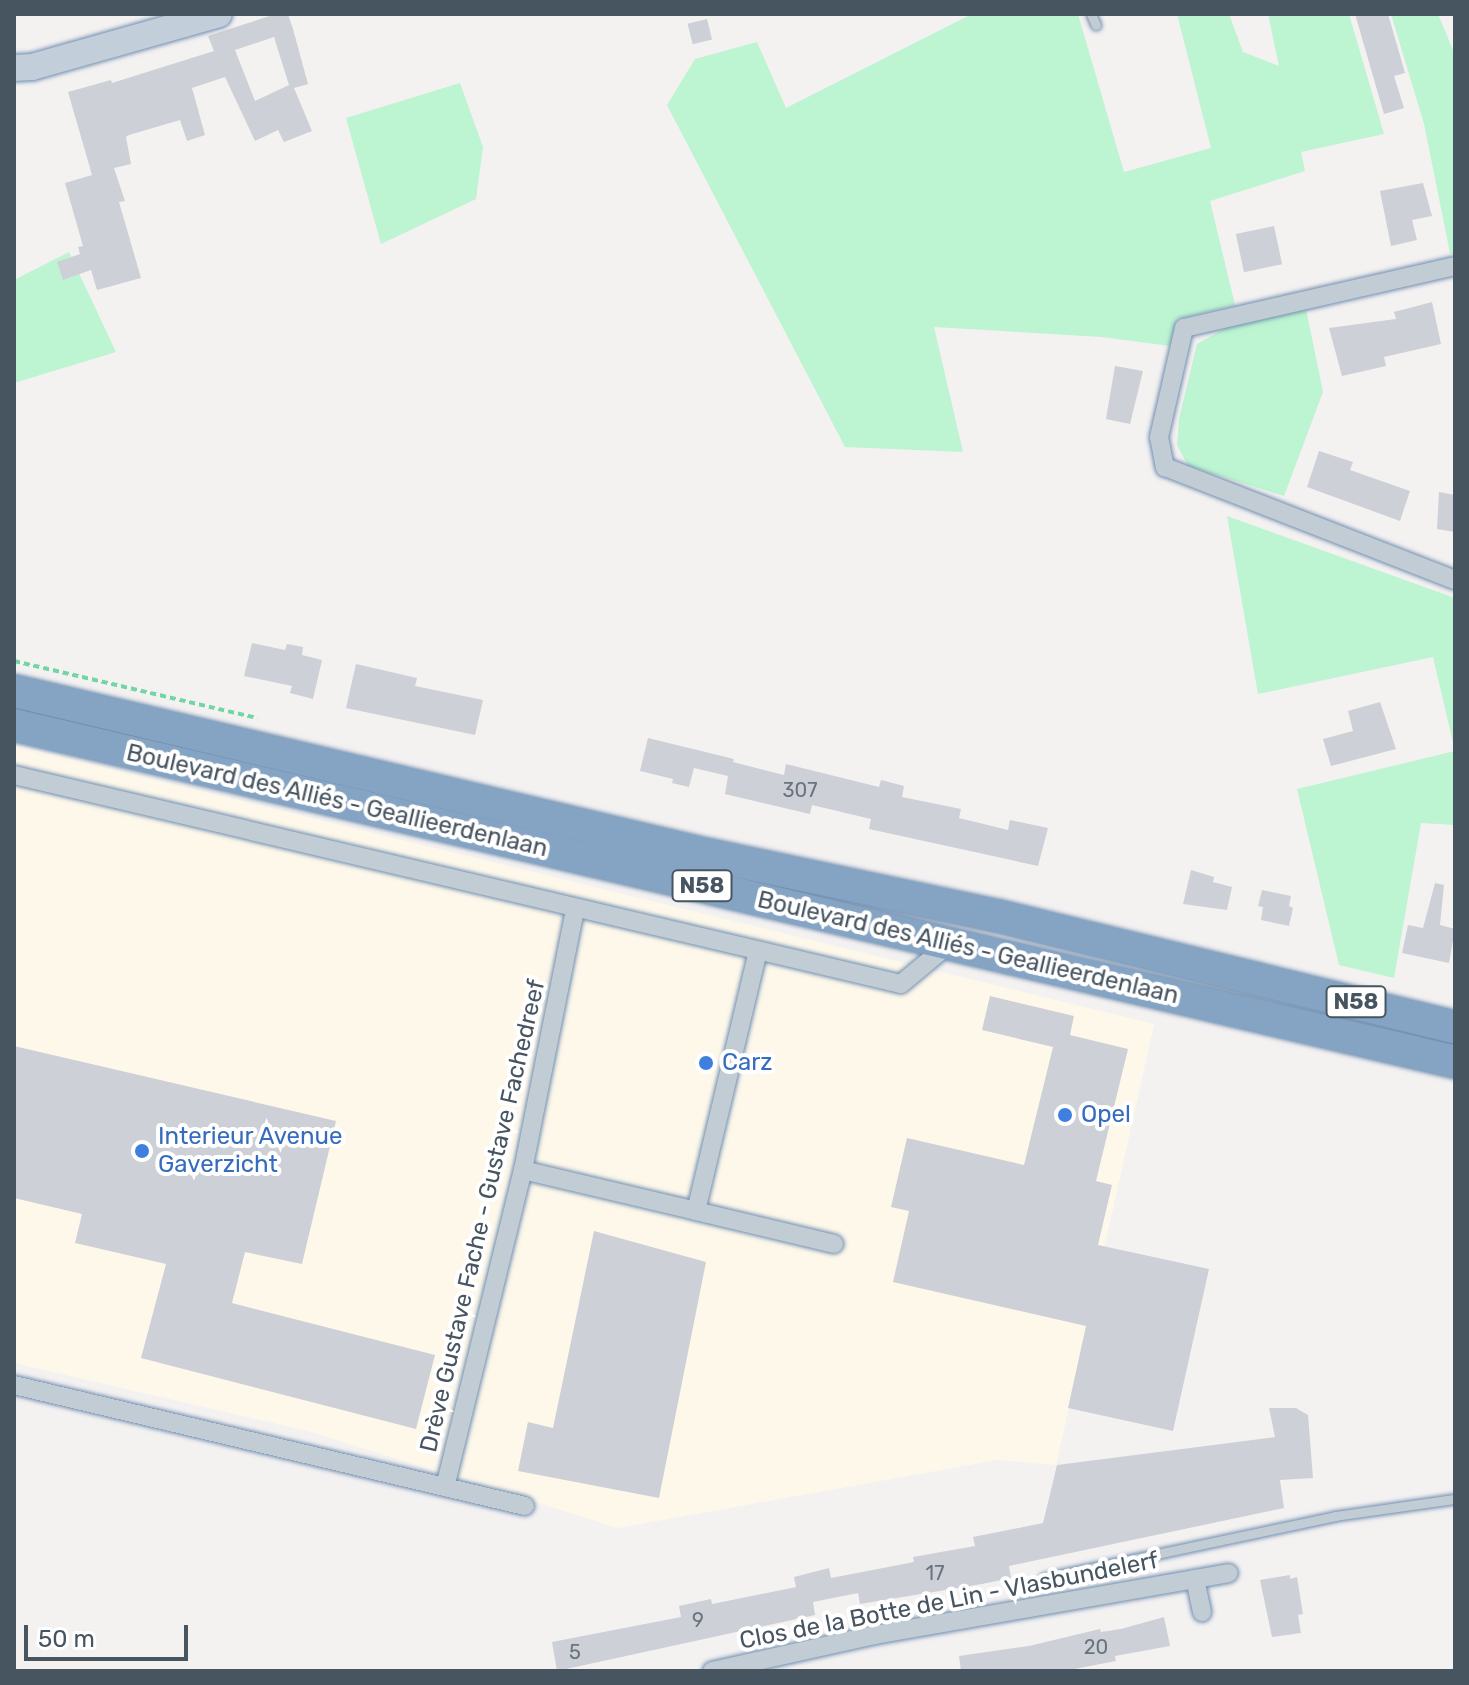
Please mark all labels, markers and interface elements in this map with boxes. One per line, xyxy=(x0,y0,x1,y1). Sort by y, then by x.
street label: Boulevard des Alliés - Geallieerdenlaan xyxy=(123,738,551,864)
house number: 307 xyxy=(783,778,817,802)
road number: N58 xyxy=(670,868,734,904)
street label: Boulevard des Alliés - Geallieerdenlaan xyxy=(754,885,1182,1011)
street label: Drève Gustave Fache - Gustave Fachedreef xyxy=(415,977,551,1455)
road number: N58 xyxy=(1324,984,1388,1020)
place label: Carz xyxy=(722,1049,773,1077)
marker: Carz xyxy=(697,1054,715,1072)
place label: Opel xyxy=(1081,1101,1131,1129)
marker: Opel xyxy=(1056,1106,1074,1124)
place label: Interieur Avenue Gaverzicht xyxy=(158,1123,344,1179)
marker: Interieur Avenue Gaverzicht xyxy=(133,1142,151,1160)
street label: Clos de la Botte de Lin - Vlasbundelerf xyxy=(737,1546,1161,1656)
house number: 17 xyxy=(926,1561,944,1585)
house number: 9 xyxy=(692,1608,704,1632)
scale bar xyxy=(28,1609,192,1659)
text: 50 m xyxy=(38,1625,95,1653)
house number: 20 xyxy=(1084,1635,1108,1659)
house number: 5 xyxy=(569,1640,581,1664)

